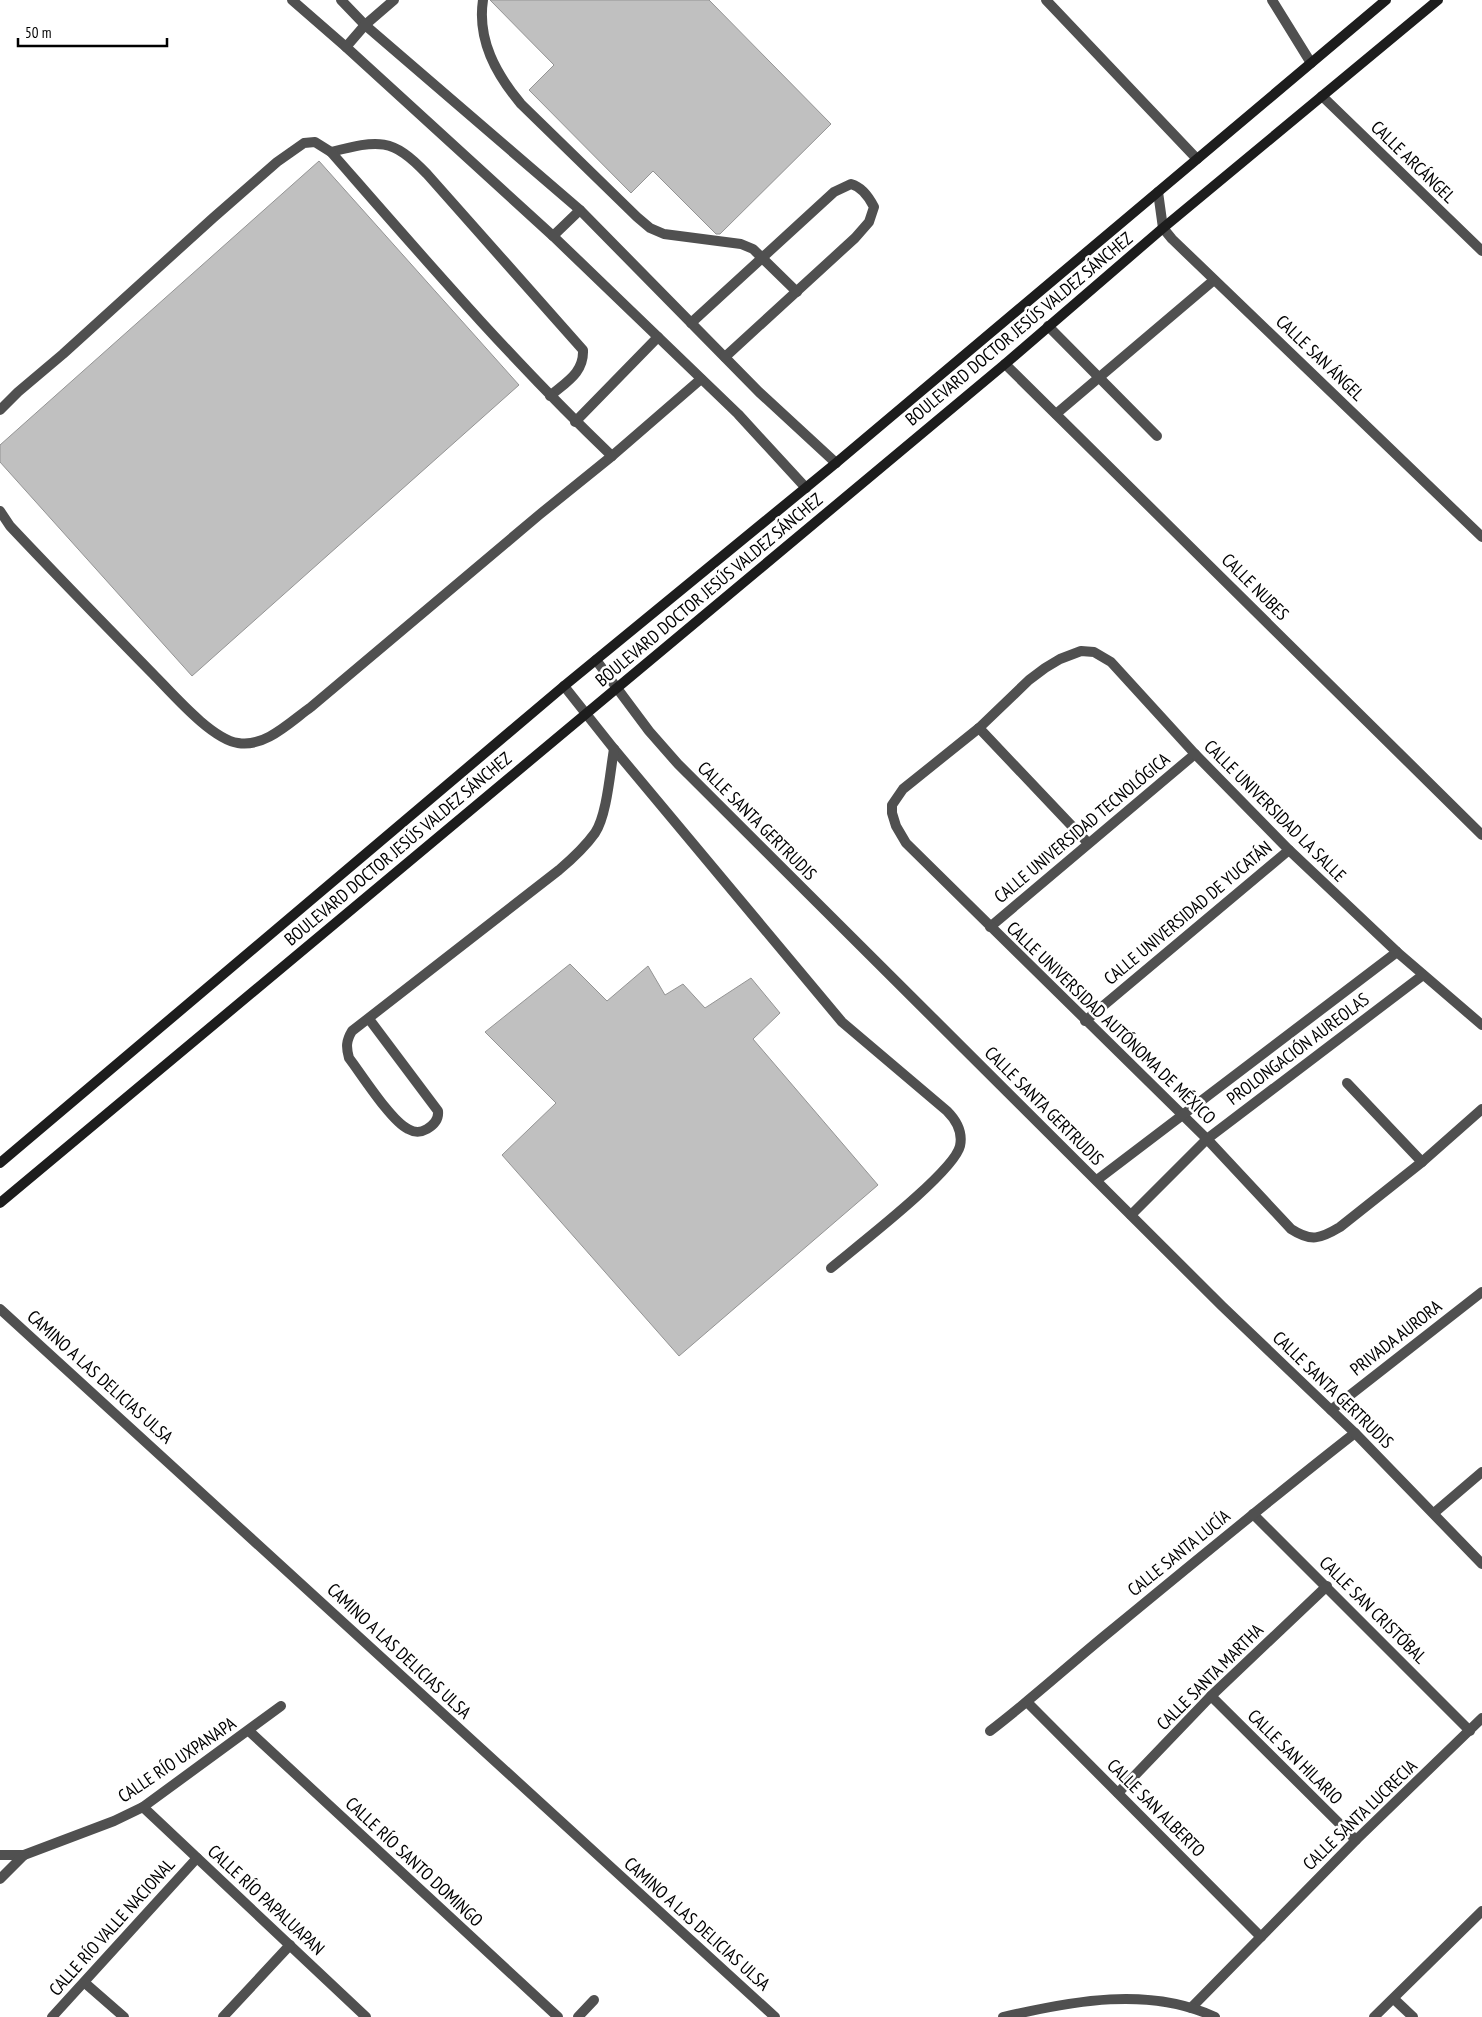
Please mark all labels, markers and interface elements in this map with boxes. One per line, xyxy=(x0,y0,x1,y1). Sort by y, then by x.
scale bar xyxy=(18,15,166,47)
text: 50 m xyxy=(25,23,51,42)
street label: CALLE ARCÁNGEL xyxy=(1366,116,1461,208)
street label: BOULEVARD DOCTOR JESÚS VALDEZ SÁNCHEZ xyxy=(900,227,1137,430)
street label: CALLE SAN ÁNGEL xyxy=(1271,310,1370,406)
street label: BOULEVARD DOCTOR JESÚS VALDEZ SÁNCHEZ xyxy=(590,488,827,691)
street label: CALLE NUBES xyxy=(1217,548,1294,625)
street label: CALLE UNIVERSIDAD LA SALLE xyxy=(1199,735,1351,887)
street label: BOULEVARD DOCTOR JESÚS VALDEZ SÁNCHEZ xyxy=(279,747,516,950)
street label: CALLE UNIVERSIDAD TECNOLÓGICA xyxy=(989,747,1175,908)
street label: CALLE SANTA GERTRUDIS xyxy=(693,756,822,885)
street label: CALLE UNIVERSIDAD DE YUCATÁN xyxy=(1099,836,1276,990)
street label: CALLE UNIVERSIDAD AUTÓNOMA DE MÉXICO xyxy=(1002,916,1221,1129)
street label: PROLONGACIÓN AUREOLAS xyxy=(1222,987,1374,1110)
street label: CALLE SANTA GERTRUDIS xyxy=(980,1041,1109,1170)
street label: PRIVADA AURORA xyxy=(1345,1294,1447,1381)
street label: CAMINO A LAS DELICIAS ULSA xyxy=(23,1305,178,1449)
street label: CALLE SANTA GERTRUDIS xyxy=(1268,1326,1399,1453)
street label: CALLE SANTA LUCÍA xyxy=(1123,1504,1235,1601)
street label: CALLE SAN CRISTÓBAL xyxy=(1315,1551,1432,1669)
street label: CAMINO A LAS DELICIAS ULSA xyxy=(323,1578,476,1724)
street label: CALLE SANTA MARTHA xyxy=(1151,1618,1268,1735)
street label: CALLE SAN HILARIO xyxy=(1243,1704,1348,1809)
street label: CALLE RÍO UXPANAPA xyxy=(113,1711,240,1807)
street label: CALLE SAN ALBERTO xyxy=(1103,1754,1210,1862)
street label: CALLE SANTA LUCRECIA xyxy=(1298,1754,1422,1875)
street label: CALLE RÍO SANTO DOMINGO xyxy=(341,1792,488,1931)
street label: CALLE RÍO PAPALUAPAN xyxy=(203,1840,330,1960)
street label: CAMINO A LAS DELICIAS ULSA xyxy=(620,1852,775,1996)
street label: CALLE RÍO VALLE NACIONAL xyxy=(44,1853,180,2000)

